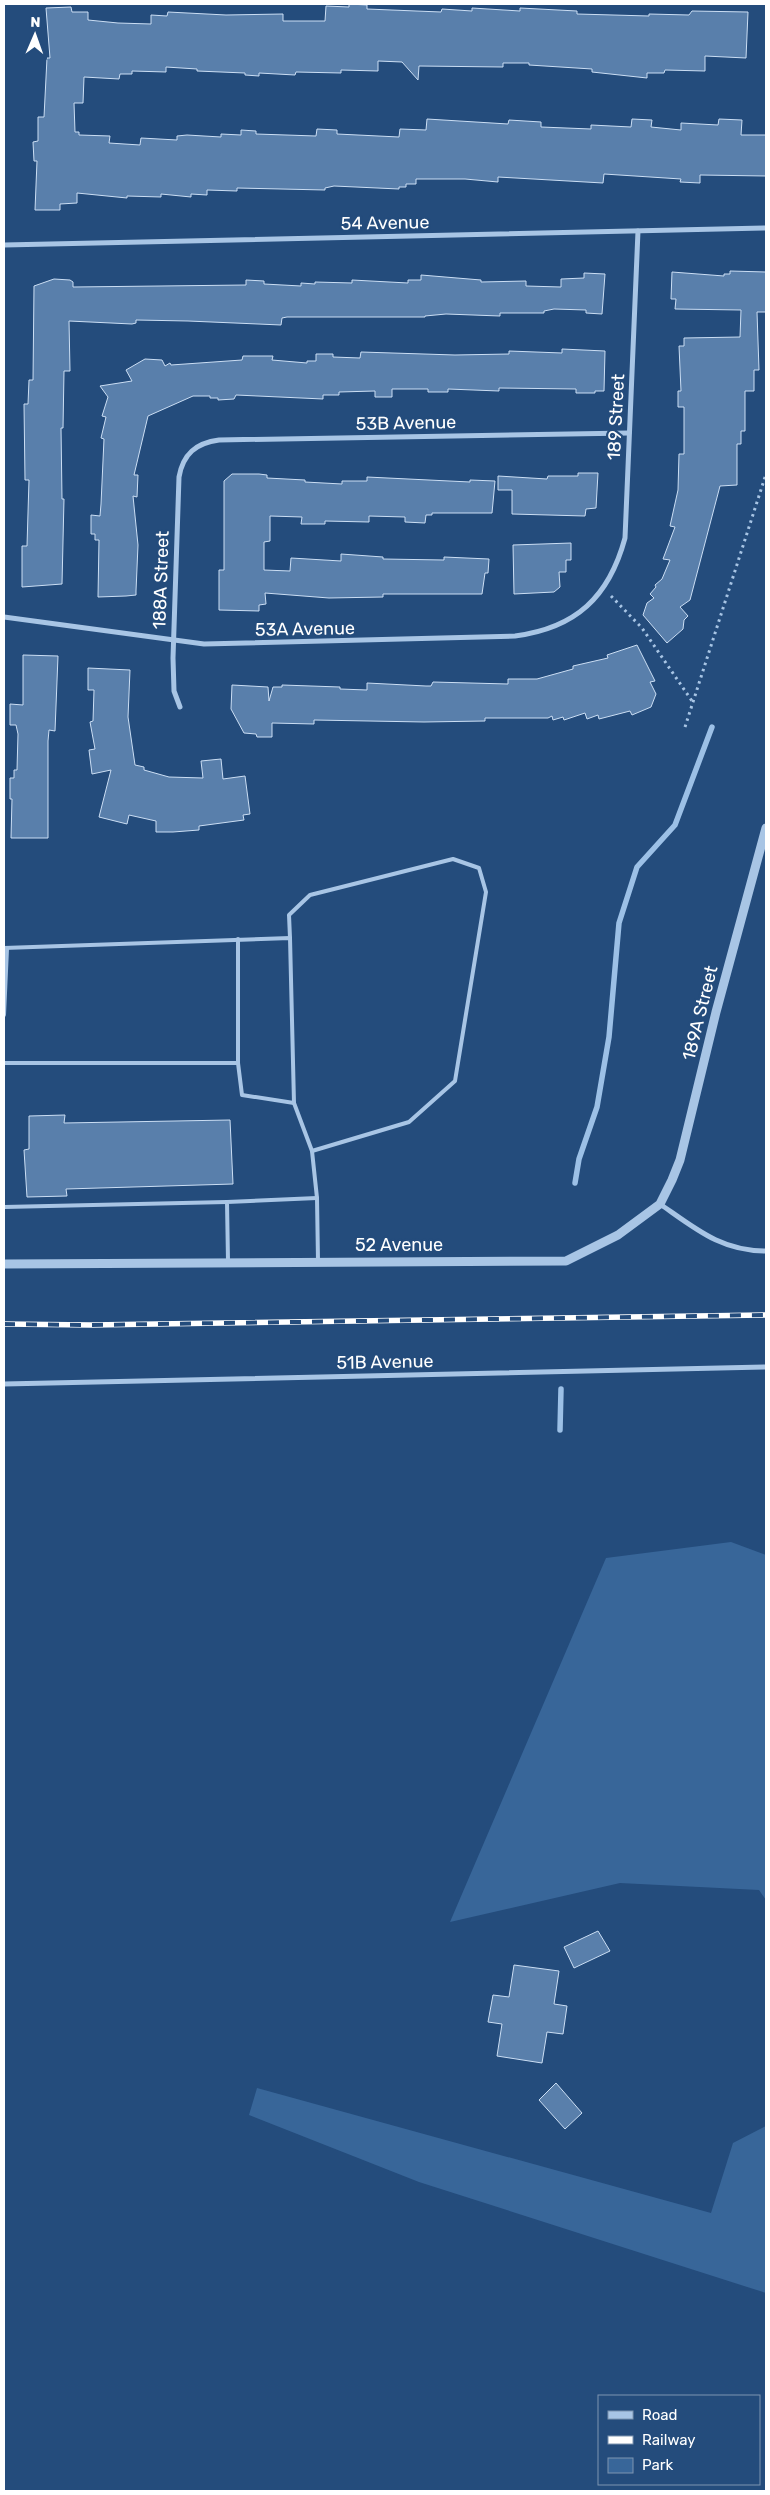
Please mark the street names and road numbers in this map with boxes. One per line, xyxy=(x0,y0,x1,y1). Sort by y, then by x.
street label: 54 Avenue xyxy=(340,211,430,235)
street label: 189 Street xyxy=(603,373,629,461)
street label: 53B Avenue xyxy=(356,411,456,435)
street label: 188A Street xyxy=(148,530,174,630)
street label: 53A Avenue xyxy=(255,617,355,641)
street label: 189A Street xyxy=(678,963,722,1063)
street label: 52 Avenue xyxy=(355,1234,443,1256)
street label: 51B Avenue xyxy=(336,1350,434,1374)

